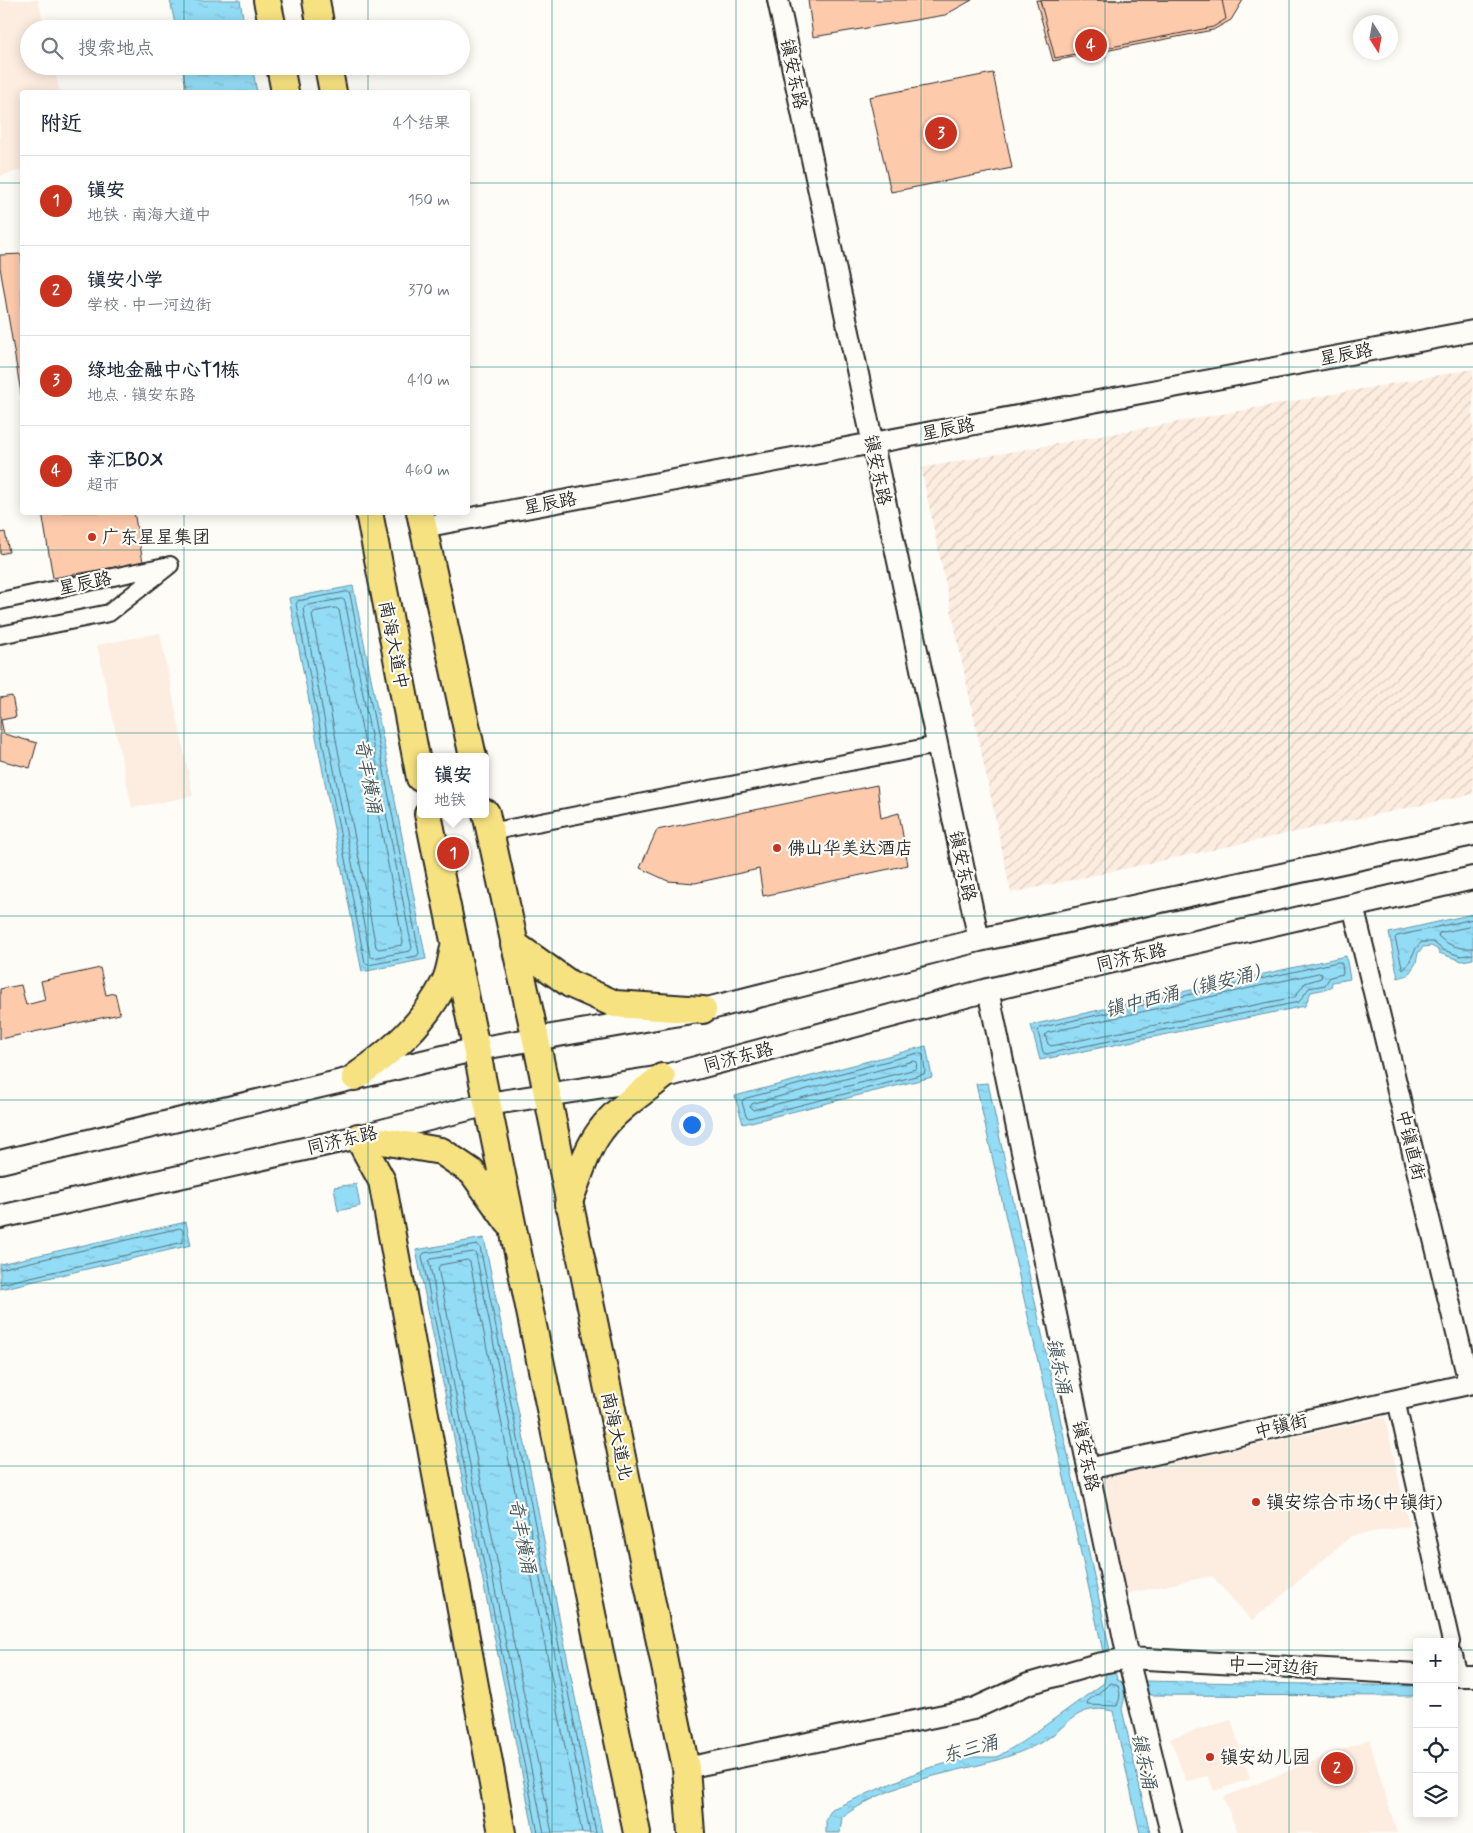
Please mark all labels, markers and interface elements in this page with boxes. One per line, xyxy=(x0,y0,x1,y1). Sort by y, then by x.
north arrow xyxy=(1353,15,1398,60)
search box xyxy=(20,20,470,75)
pin: 4 xyxy=(1075,26,1107,64)
icon: search xyxy=(38,34,66,62)
text: 搜索地点 xyxy=(78,36,154,61)
street label: 镇安东路 xyxy=(774,36,812,112)
text: 附近 xyxy=(40,110,82,138)
text: 4个结果 xyxy=(393,113,450,134)
pin: 3 xyxy=(925,114,957,152)
text: 镇安 xyxy=(87,178,125,203)
text: 1 xyxy=(52,190,60,211)
text: 150 m xyxy=(408,190,450,211)
text: 地铁 · 南海大道中 xyxy=(87,205,211,226)
text: 镇安小学 xyxy=(87,268,163,293)
text: 2 xyxy=(52,280,60,301)
text: 370 m xyxy=(408,280,450,301)
text: 学校 · 中一河边街 xyxy=(87,295,211,316)
street label: 星辰路 xyxy=(1317,338,1375,372)
text: 绿地金融中心T1栋 xyxy=(87,358,240,383)
text: 3 xyxy=(52,370,60,391)
text: 410 m xyxy=(407,370,450,391)
text: 地点 · 镇安东路 xyxy=(87,385,195,406)
street label: 星辰路 xyxy=(919,413,977,447)
street label: 镇安东路 xyxy=(858,432,896,508)
text: 幸汇BOX xyxy=(87,448,164,473)
text: 4 xyxy=(51,460,61,481)
text: 460 m xyxy=(405,460,450,481)
text: 超市 xyxy=(87,475,119,496)
street label: 星辰路 xyxy=(521,487,579,521)
place label: 广东星星集团 xyxy=(102,526,210,550)
marker: 广东星星集团 xyxy=(86,531,98,543)
street label: 星辰路 xyxy=(56,567,114,601)
street label: 南海大道中 xyxy=(373,599,413,692)
water label: 奇丰横涌 xyxy=(348,737,387,817)
popup xyxy=(417,753,489,818)
text: 镇安 xyxy=(434,763,472,788)
text: 地铁 xyxy=(434,790,466,811)
street label: 镇安东路 xyxy=(943,828,981,904)
pin: 1 xyxy=(437,834,469,872)
place label: 佛山华美达酒店 xyxy=(787,837,913,861)
marker: 佛山华美达酒店 xyxy=(771,842,783,854)
street label: 同济东路 xyxy=(1093,938,1169,978)
water label: 镇中西涌（镇安涌） xyxy=(1102,958,1274,1023)
street label: 同济东路 xyxy=(700,1037,776,1079)
street label: 中镇直街 xyxy=(1390,1107,1430,1183)
your location xyxy=(679,1112,705,1138)
street label: 同济东路 xyxy=(304,1121,380,1161)
water label: 镇东涌 xyxy=(1040,1336,1077,1398)
street label: 南海大道北 xyxy=(595,1390,637,1483)
street label: 中镇街 xyxy=(1252,1409,1310,1445)
street label: 镇安东路 xyxy=(1066,1418,1104,1494)
place label: 镇安综合市场(中镇街) xyxy=(1266,1491,1443,1515)
marker: 镇安综合市场(中镇街) xyxy=(1250,1496,1262,1508)
water label: 奇丰横涌 xyxy=(502,1497,541,1577)
map controls xyxy=(1413,1638,1458,1818)
button: + xyxy=(1413,1638,1458,1683)
street label: 中一河边街 xyxy=(1227,1653,1319,1681)
button: − xyxy=(1413,1683,1458,1728)
button: locate xyxy=(1413,1728,1458,1773)
water label: 东三涌 xyxy=(940,1730,1002,1769)
water label: 镇东涌 xyxy=(1125,1731,1162,1793)
place label: 镇安幼儿园 xyxy=(1220,1746,1310,1770)
pin: 2 xyxy=(1321,1749,1353,1787)
marker: 镇安幼儿园 xyxy=(1204,1751,1216,1763)
button: layers xyxy=(1413,1773,1458,1818)

